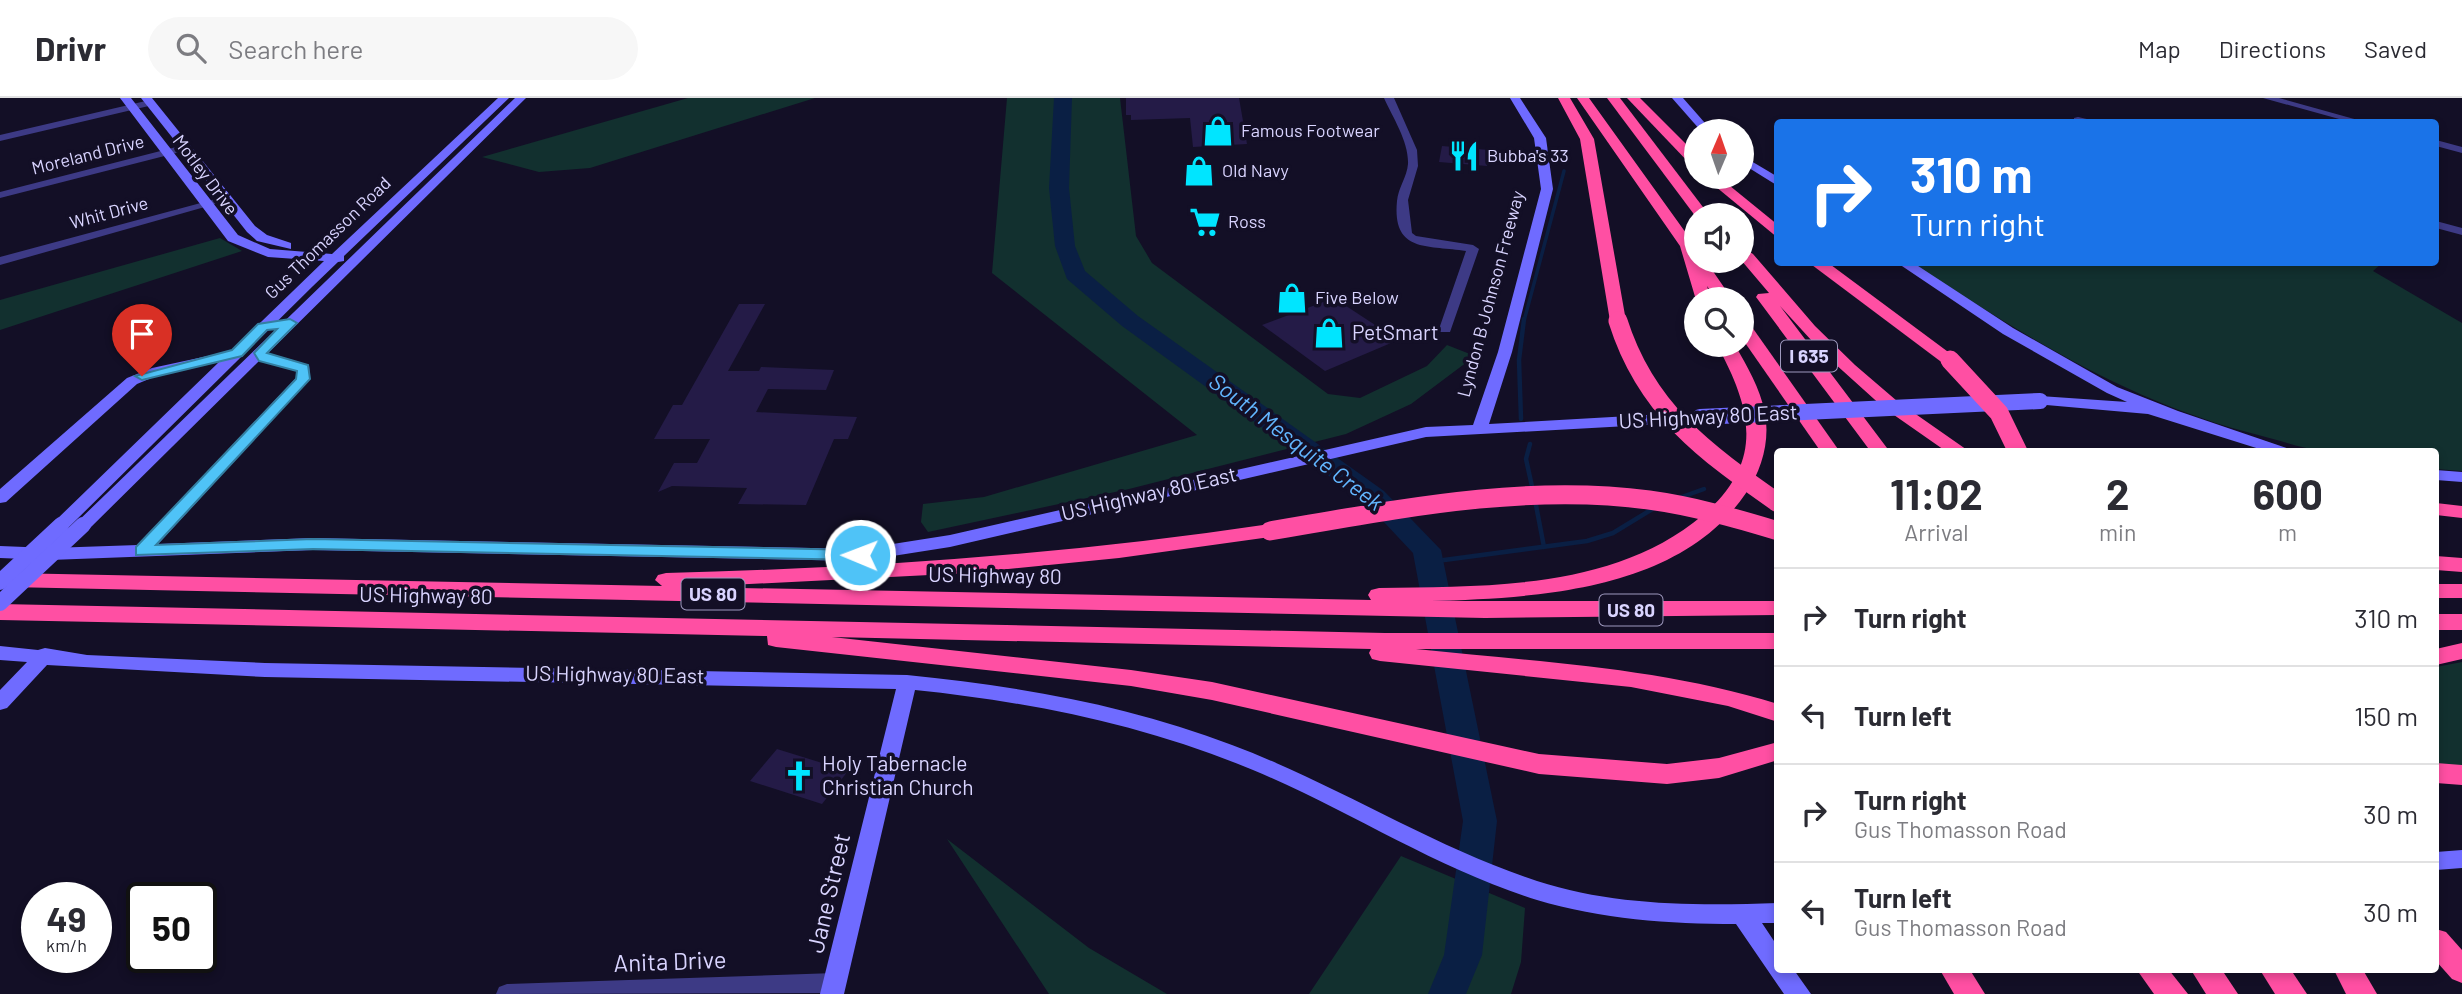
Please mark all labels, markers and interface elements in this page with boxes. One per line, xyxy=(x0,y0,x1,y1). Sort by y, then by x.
search box xyxy=(148,17,638,80)
text: Drivr xyxy=(35,28,106,68)
icon: search xyxy=(172,29,210,67)
text: Search here xyxy=(228,33,363,64)
text: Map xyxy=(2138,34,2181,63)
text: Directions xyxy=(2219,34,2326,63)
text: Saved xyxy=(2364,34,2427,63)
shop icon: Famous Footwear xyxy=(1201,114,1235,148)
place label: Famous Footwear xyxy=(1241,119,1380,141)
north arrow xyxy=(1684,119,1754,189)
map controls xyxy=(1684,119,1754,357)
street label: Moreland Drive xyxy=(29,129,146,179)
street label: Motley Drive xyxy=(169,130,243,219)
restaurant icon: Bubba's 33 xyxy=(1447,139,1481,173)
place label: Bubba's 33 xyxy=(1487,144,1569,166)
text: 310 m xyxy=(1910,144,2032,203)
icon: right xyxy=(1795,147,1886,238)
shop icon: Old Navy xyxy=(1182,154,1216,188)
place label: Old Navy xyxy=(1222,159,1289,181)
street label: Gus Thomasson Road xyxy=(260,171,395,303)
street label: Lyndon B Johnson Freeway xyxy=(1452,188,1528,399)
street label: Whit Drive xyxy=(67,191,150,233)
button: sound xyxy=(1684,203,1754,273)
text: Turn right xyxy=(1910,204,2045,242)
supermarket icon: Ross xyxy=(1188,205,1222,239)
place label: Ross xyxy=(1228,210,1266,232)
shop icon: Five Below xyxy=(1275,281,1309,315)
place label: Five Below xyxy=(1315,286,1399,308)
button: search xyxy=(1684,287,1754,357)
pin xyxy=(112,304,172,376)
icon: arrive xyxy=(123,315,161,353)
shop icon: PetSmart xyxy=(1312,316,1346,350)
place label: PetSmart xyxy=(1352,319,1439,344)
road number: I 635 xyxy=(1781,340,1837,372)
water label: South Mesquite Creek xyxy=(1204,367,1389,516)
street label: US Highway 80 East xyxy=(1618,398,1798,433)
street label: US Highway 80 East xyxy=(1059,460,1239,525)
text: 11:02 xyxy=(1890,468,1983,518)
text: 2 xyxy=(2106,468,2129,518)
text: 600 xyxy=(2252,468,2323,518)
position arrow xyxy=(823,518,897,592)
text: Arrival xyxy=(1904,518,1969,546)
text: min xyxy=(2099,518,2136,546)
text: m xyxy=(2278,518,2297,546)
street label: US Highway 80 xyxy=(928,561,1062,588)
road number: US 80 xyxy=(682,579,744,610)
street label: US Highway 80 xyxy=(359,581,493,608)
road number: US 80 xyxy=(1600,594,1662,625)
icon: right xyxy=(1795,598,1833,636)
text: Turn right xyxy=(1854,602,1967,633)
text: 310 m xyxy=(2354,602,2418,633)
street label: US Highway 80 East xyxy=(525,659,705,688)
icon: left xyxy=(1795,696,1833,734)
text: Turn left xyxy=(1854,700,1952,731)
text: 150 m xyxy=(2354,700,2418,731)
place label: Holy Tabernacle Christian Church xyxy=(822,750,974,799)
church icon: Holy Tabernacle Christian Church xyxy=(782,759,816,793)
text: Turn right xyxy=(1854,784,1967,815)
icon: right xyxy=(1795,794,1833,832)
text: 30 m xyxy=(2363,798,2418,829)
text: Gus Thomasson Road xyxy=(1854,815,2067,843)
street label: Jane Street xyxy=(800,830,855,955)
speed limit sign: 50 xyxy=(126,882,217,973)
text: Turn left xyxy=(1854,882,1952,913)
icon: left xyxy=(1795,892,1833,930)
text: 30 m xyxy=(2363,896,2418,927)
text: 49 xyxy=(47,897,86,939)
text: Gus Thomasson Road xyxy=(1854,913,2067,941)
text: km/h xyxy=(46,934,87,956)
street label: Anita Drive xyxy=(613,944,727,977)

